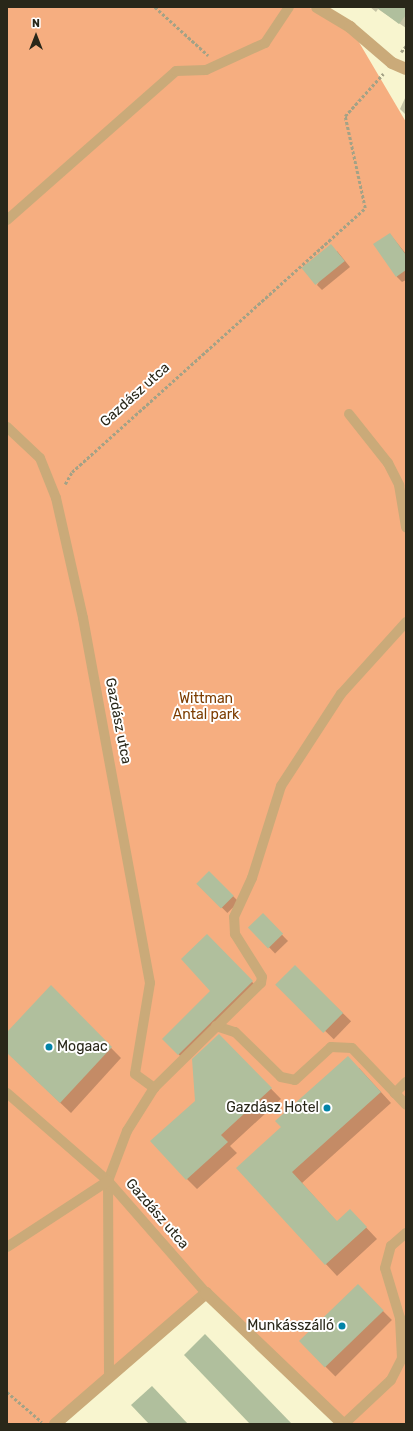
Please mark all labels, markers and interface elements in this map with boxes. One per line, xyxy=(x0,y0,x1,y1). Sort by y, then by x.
north arrow xyxy=(16,16,56,56)
text: N xyxy=(32,17,40,30)
street label: Gazdász utca xyxy=(97,360,173,430)
street label: Gazdász utca xyxy=(101,676,135,766)
park label: Wittman Antal park xyxy=(173,691,239,724)
place label: Mogaac xyxy=(57,1039,108,1055)
marker: Mogaac xyxy=(44,1042,54,1052)
place label: Gazdász Hotel xyxy=(226,1100,319,1116)
marker: Gazdász Hotel xyxy=(322,1103,332,1113)
street label: Gazdász utca xyxy=(122,1176,192,1252)
place label: Munkásszálló xyxy=(247,1318,334,1334)
marker: Munkásszálló xyxy=(337,1321,347,1331)

